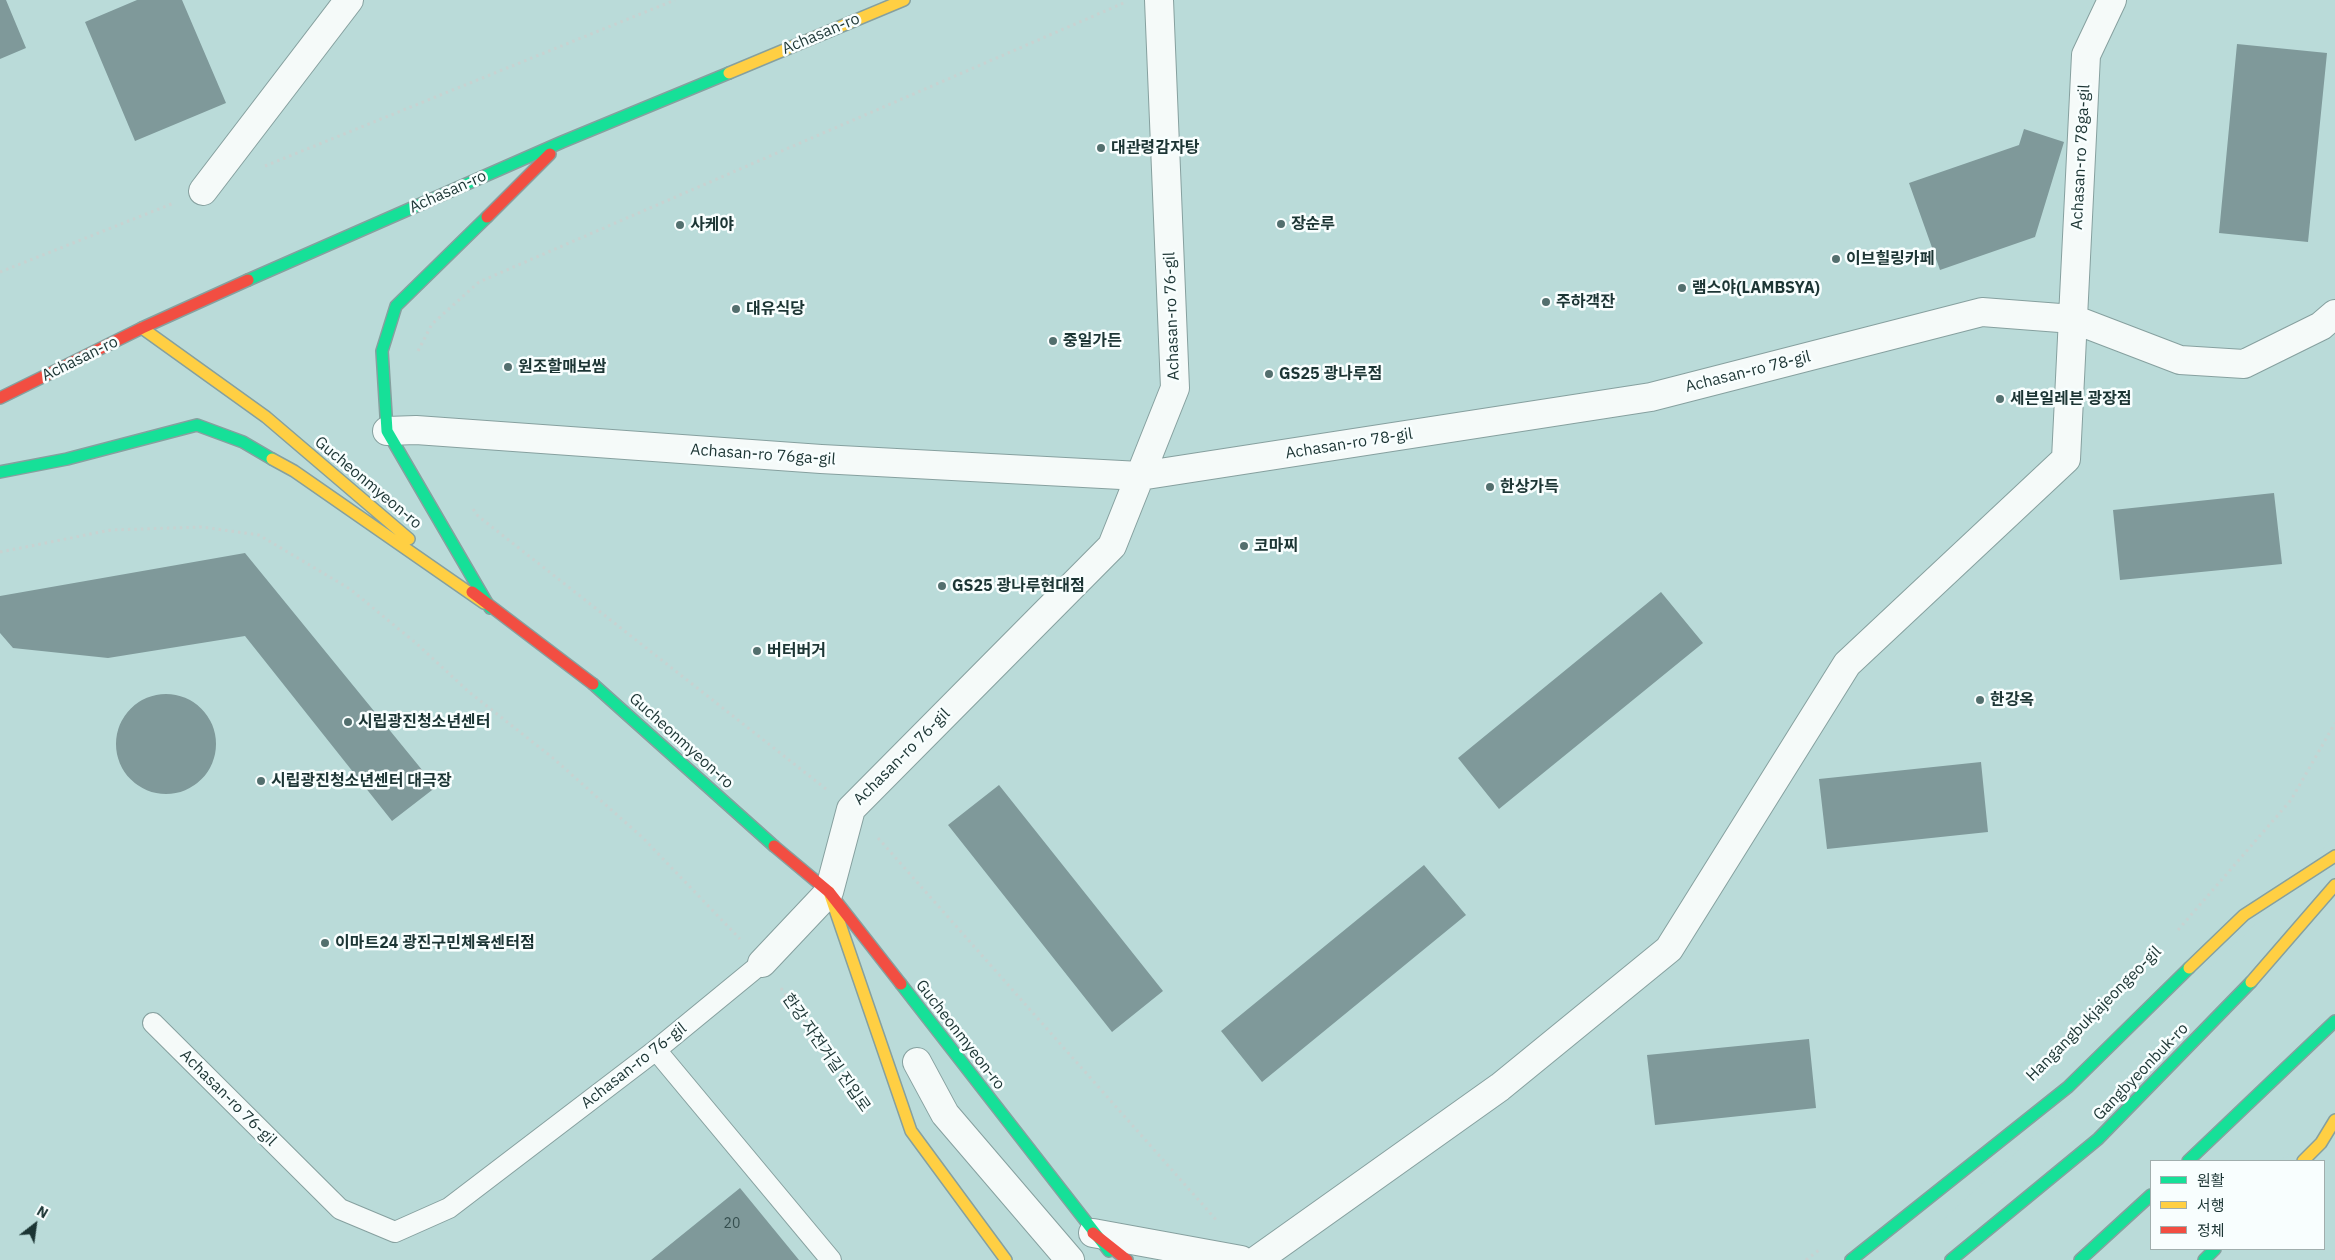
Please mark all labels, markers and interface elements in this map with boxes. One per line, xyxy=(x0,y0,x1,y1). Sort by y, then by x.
street label: Achasan-ro xyxy=(779,9,863,59)
street label: Achasan-ro 78ga-gil xyxy=(2068,84,2094,230)
place label: 대관령감자탕 xyxy=(1111,138,1199,158)
marker: 대관령감자탕 xyxy=(1095,142,1107,154)
street label: Achasan-ro xyxy=(406,166,490,218)
place label: 장순루 xyxy=(1291,214,1335,234)
place label: 사케야 xyxy=(690,215,734,235)
marker: 장순루 xyxy=(1275,218,1287,230)
marker: 사케야 xyxy=(674,219,686,231)
place label: 이브힐링카페 xyxy=(1846,249,1934,269)
street label: Achasan-ro 76-gil xyxy=(1160,251,1184,381)
marker: 이브힐링카페 xyxy=(1830,253,1842,265)
place label: 램스야(LAMBSYA) xyxy=(1692,278,1820,298)
marker: 램스야(LAMBSYA) xyxy=(1676,282,1688,294)
place label: 주하객잔 xyxy=(1556,292,1615,312)
marker: 주하객잔 xyxy=(1540,296,1552,308)
place label: 대유식당 xyxy=(746,299,805,319)
marker: 대유식당 xyxy=(730,303,742,315)
place label: 중일가든 xyxy=(1063,331,1122,351)
street label: Achasan-ro xyxy=(39,332,121,386)
marker: 중일가든 xyxy=(1047,335,1059,347)
street label: Achasan-ro 78-gil xyxy=(1683,347,1813,397)
place label: 원조할매보쌈 xyxy=(518,357,606,377)
marker: 원조할매보쌈 xyxy=(502,361,514,373)
place label: GS25 광나루점 xyxy=(1279,364,1382,384)
marker: GS25 광나루점 xyxy=(1263,368,1275,380)
place label: 세븐일레븐 광장점 xyxy=(2010,389,2132,409)
marker: 세븐일레븐 광장점 xyxy=(1994,393,2006,405)
street label: Achasan-ro 78-gil xyxy=(1284,424,1414,464)
street label: Gucheonmyeon-ro xyxy=(311,433,425,533)
street label: Achasan-ro 76ga-gil xyxy=(690,440,836,470)
place label: 한상가득 xyxy=(1500,477,1559,497)
marker: 한상가득 xyxy=(1484,481,1496,493)
place label: 코마찌 xyxy=(1254,536,1298,556)
marker: 코마찌 xyxy=(1238,540,1250,552)
place label: GS25 광나루현대점 xyxy=(952,576,1085,596)
marker: GS25 광나루현대점 xyxy=(936,580,948,592)
place label: 버터버거 xyxy=(767,641,826,661)
marker: 버터버거 xyxy=(751,645,763,657)
street label: Gucheonmyeon-ro xyxy=(625,689,737,793)
place label: 한강옥 xyxy=(1990,690,2034,710)
marker: 한강옥 xyxy=(1974,694,1986,706)
street label: Achasan-ro 76-gil xyxy=(850,705,954,809)
place label: 시립광진청소년센터 xyxy=(358,712,490,732)
marker: 시립광진청소년센터 xyxy=(342,716,354,728)
place label: 시립광진청소년센터 대극장 xyxy=(271,771,451,791)
marker: 시립광진청소년센터 대극장 xyxy=(255,775,267,787)
place label: 이마트24 광진구민체육센터점 xyxy=(335,933,535,953)
marker: 이마트24 광진구민체육센터점 xyxy=(319,937,331,949)
street label: Hangangbukjajeongeo-gil xyxy=(2022,942,2166,1086)
street label: Gucheonmyeon-ro xyxy=(911,976,1009,1094)
street label: 한강 자전거길 진입로 xyxy=(778,990,874,1116)
street label: Achasan-ro 76-gil xyxy=(577,1019,691,1113)
street label: Gangbyeonbuk-ro xyxy=(2090,1019,2192,1125)
street label: Achasan-ro 76-gil xyxy=(176,1046,280,1150)
legend xyxy=(2150,1160,2325,1250)
text: 원활 xyxy=(2197,1171,2225,1190)
text: 서행 xyxy=(2197,1196,2225,1215)
north arrow xyxy=(10,1200,60,1250)
text: N xyxy=(34,1202,51,1222)
house number: 20 xyxy=(724,1216,740,1232)
text: 정체 xyxy=(2197,1221,2225,1240)

